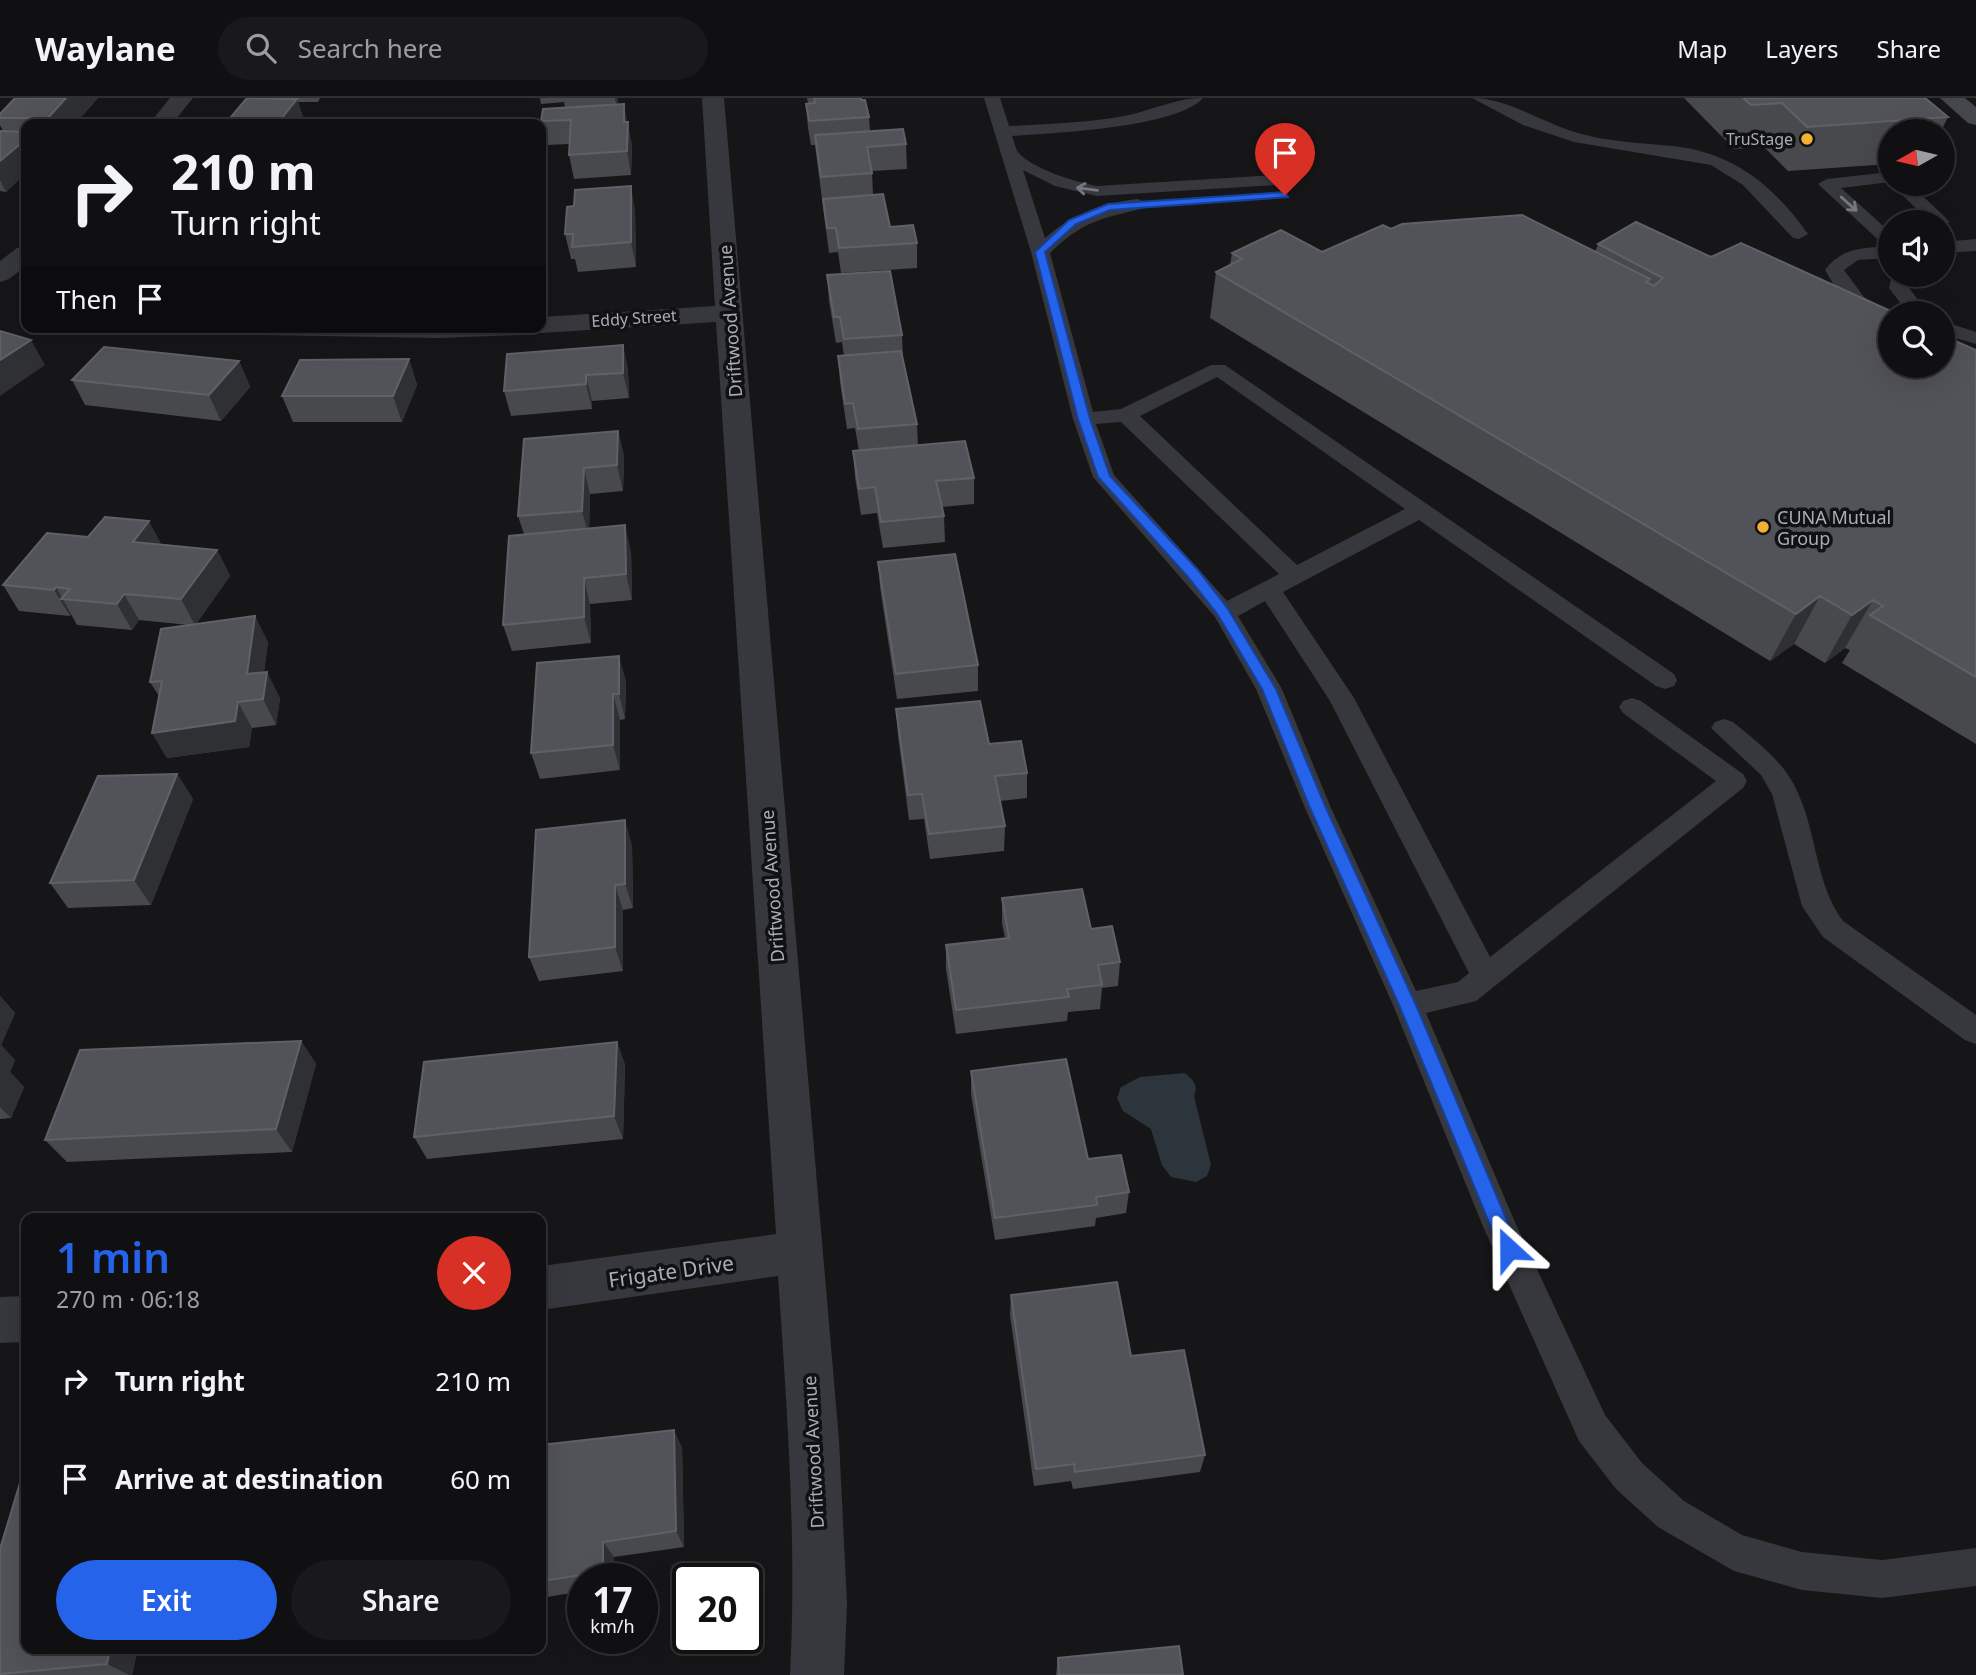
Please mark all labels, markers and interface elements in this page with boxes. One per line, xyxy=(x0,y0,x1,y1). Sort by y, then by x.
search box xyxy=(218,17,708,80)
text: Waylane xyxy=(35,26,176,71)
icon: search xyxy=(242,29,280,67)
text: Search here xyxy=(298,30,442,66)
text: Map xyxy=(1677,32,1727,65)
text: Layers xyxy=(1765,32,1839,65)
text: Share xyxy=(1877,32,1941,65)
north arrow xyxy=(1878,119,1955,196)
map controls xyxy=(1878,119,1955,378)
pin xyxy=(1255,123,1315,195)
place label: TruStage xyxy=(1726,128,1793,150)
marker: TruStage xyxy=(1799,131,1815,147)
icon: arrive xyxy=(1266,134,1304,172)
text: 210 m xyxy=(171,138,316,204)
icon: right xyxy=(56,147,147,238)
one-way arrow xyxy=(1076,183,1099,196)
one-way arrow xyxy=(1840,195,1857,212)
text: Turn right xyxy=(171,201,321,244)
button: sound xyxy=(1878,210,1955,287)
street label: Driftwood Avenue xyxy=(713,244,747,398)
icon: arrive xyxy=(131,280,169,318)
text: Then xyxy=(56,281,117,317)
button: search xyxy=(1878,301,1955,378)
street label: Eddy Street xyxy=(591,304,678,332)
place label: CUNA Mutual Group xyxy=(1777,505,1891,550)
marker: CUNA Mutual Group xyxy=(1755,519,1771,535)
street label: Driftwood Avenue xyxy=(755,809,789,963)
position arrow xyxy=(1472,1212,1546,1286)
text: 1 min xyxy=(56,1228,170,1285)
button: close xyxy=(437,1236,511,1310)
street label: Frigate Drive xyxy=(606,1248,736,1294)
text: 270 m · 06:18 xyxy=(56,1283,200,1315)
icon: right xyxy=(56,1362,94,1400)
text: Turn right xyxy=(115,1363,245,1399)
text: 210 m xyxy=(435,1363,511,1399)
street label: Driftwood Avenue xyxy=(797,1375,829,1529)
icon: arrive xyxy=(56,1460,94,1498)
text: Arrive at destination xyxy=(115,1461,384,1497)
text: 60 m xyxy=(450,1461,511,1497)
button: Exit xyxy=(56,1560,277,1640)
button: Share xyxy=(291,1560,511,1640)
speed limit sign: 20 xyxy=(672,1563,763,1654)
text: 17 xyxy=(592,1576,633,1623)
text: km/h xyxy=(590,1614,635,1638)

